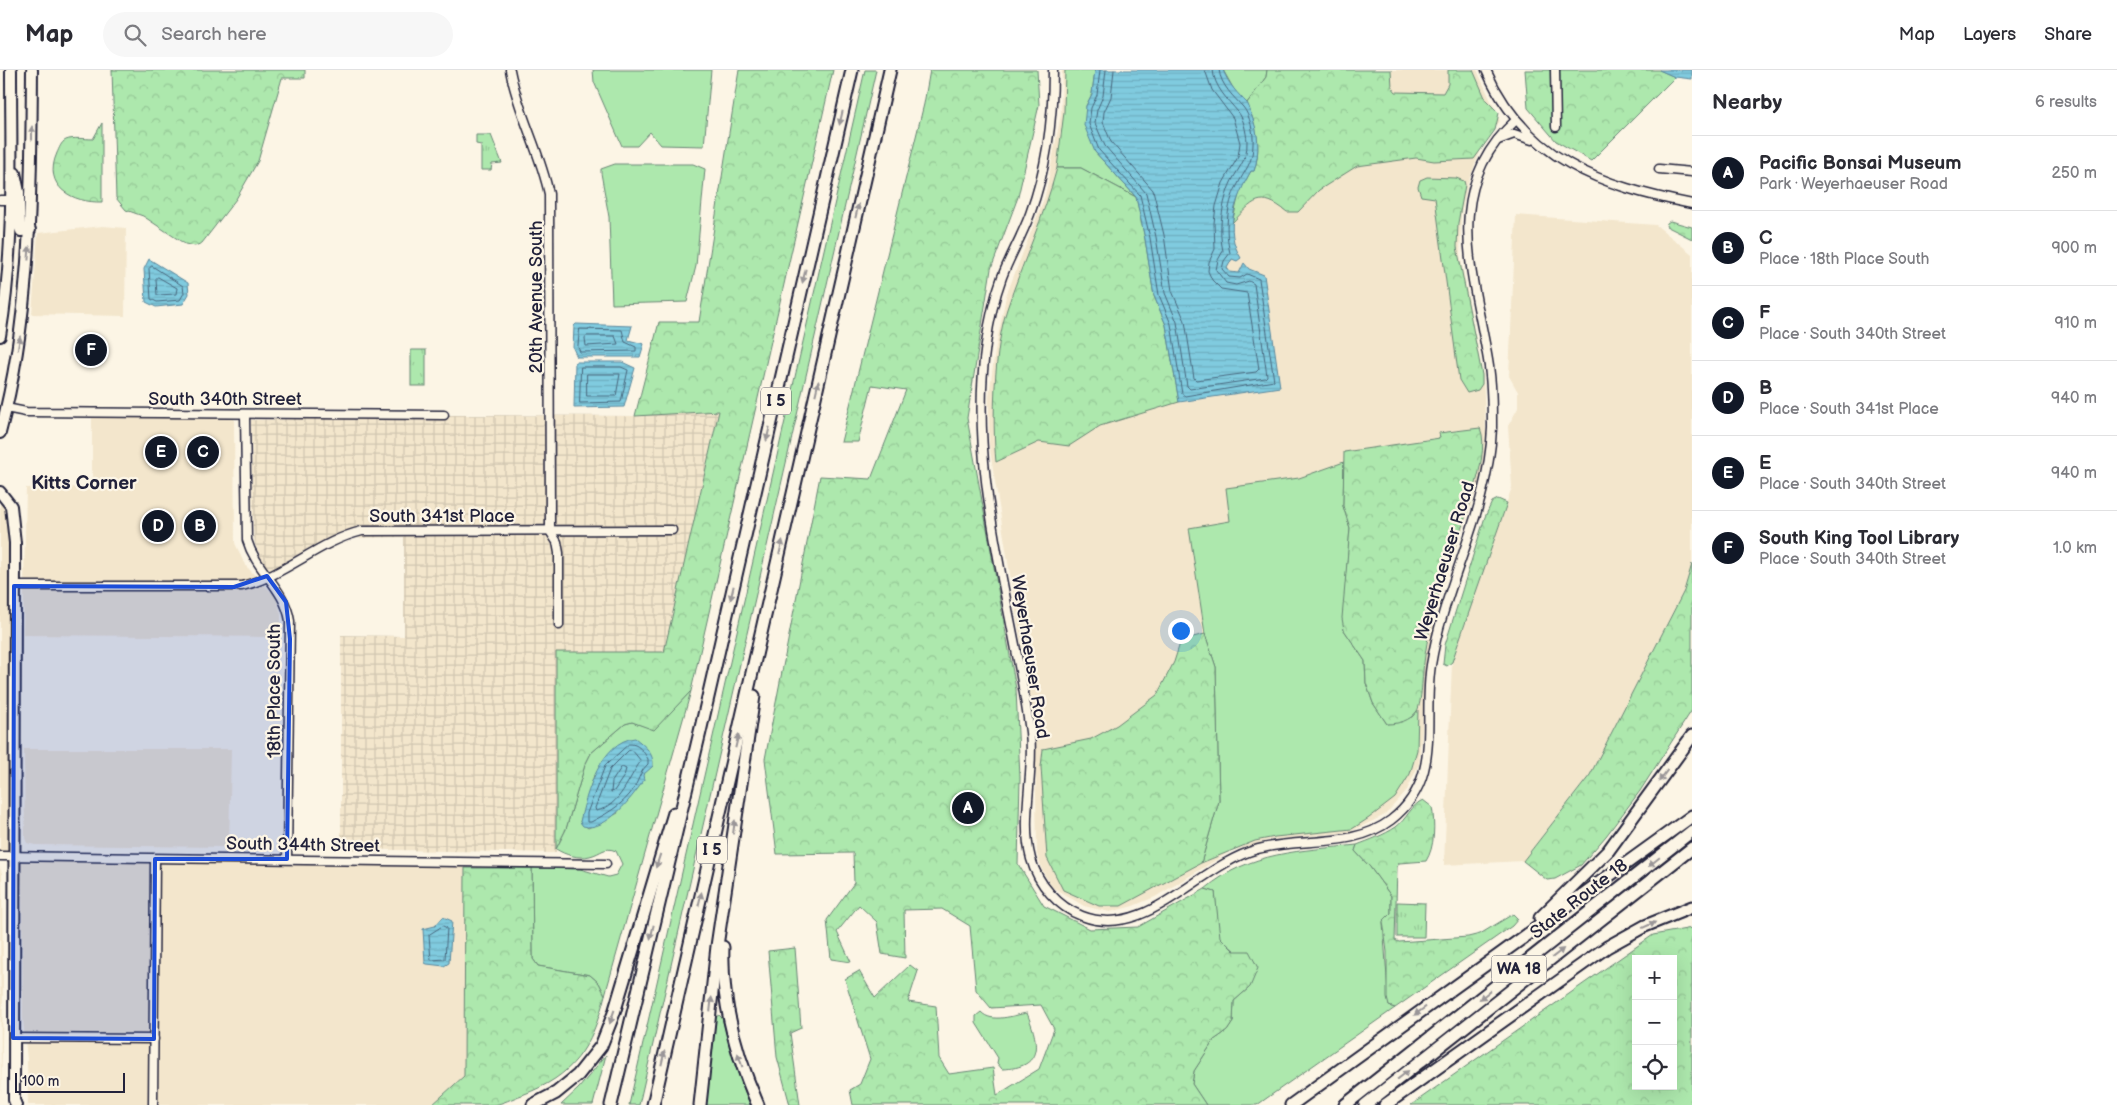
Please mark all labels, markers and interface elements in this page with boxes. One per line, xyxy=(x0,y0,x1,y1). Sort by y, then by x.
search box xyxy=(103,12,453,57)
text: Map xyxy=(25,20,73,49)
icon: search xyxy=(121,21,149,49)
text: Search here xyxy=(161,23,267,46)
text: Map xyxy=(1899,24,1935,45)
text: Layers xyxy=(1963,24,2016,45)
text: Share xyxy=(2044,24,2092,45)
text: Nearby xyxy=(1712,90,1782,115)
text: 6 results xyxy=(2035,93,2097,112)
one-way arrow xyxy=(837,110,845,125)
one-way arrow xyxy=(28,125,36,141)
text: Pacific Bonsai Museum xyxy=(1759,152,1961,175)
text: A xyxy=(1723,164,1733,183)
text: 250 m xyxy=(2051,164,2097,183)
text: Park · Weyerhaeuser Road xyxy=(1759,175,1948,194)
one-way arrow xyxy=(853,204,861,219)
street label: 20th Avenue South xyxy=(526,221,547,373)
text: C xyxy=(1759,227,1773,250)
text: B xyxy=(1722,239,1734,258)
text: 900 m xyxy=(2051,239,2097,258)
one-way arrow xyxy=(25,245,33,261)
text: Place · 18th Place South xyxy=(1759,250,1929,269)
one-way arrow xyxy=(800,268,808,283)
text: F xyxy=(1759,302,1770,325)
text: C xyxy=(1722,314,1734,333)
text: 910 m xyxy=(2055,314,2097,333)
text: Place · South 340th Street xyxy=(1759,325,1946,344)
pin: F xyxy=(75,331,107,369)
one-way arrow xyxy=(15,335,23,351)
text: B xyxy=(1759,377,1772,400)
one-way arrow xyxy=(813,381,821,396)
road number: I 5 xyxy=(761,388,791,414)
street label: South 340th Street xyxy=(148,389,302,410)
text: D xyxy=(1722,389,1734,408)
text: 940 m xyxy=(2051,389,2097,408)
text: Place · South 341st Place xyxy=(1759,400,1939,419)
one-way arrow xyxy=(764,427,772,442)
pin: E xyxy=(145,433,177,471)
pin: C xyxy=(187,433,219,471)
text: E xyxy=(1759,452,1771,475)
text: E xyxy=(1723,464,1733,483)
text: 940 m xyxy=(2051,464,2097,483)
district label: Kitts Corner xyxy=(31,472,137,495)
text: Place · South 340th Street xyxy=(1759,475,1946,494)
street label: Weyerhaeuser Road xyxy=(1411,479,1479,643)
street label: South 341st Place xyxy=(369,506,515,527)
pin: D xyxy=(142,507,174,545)
pin: B xyxy=(184,507,216,545)
text: South King Tool Library xyxy=(1759,527,1959,550)
one-way arrow xyxy=(777,539,785,554)
text: F xyxy=(1723,539,1733,558)
text: 1.0 km xyxy=(2053,539,2097,558)
text: Place · South 340th Street xyxy=(1759,550,1946,569)
street label: Weyerhaeuser Road xyxy=(1007,574,1053,740)
one-way arrow xyxy=(728,585,736,600)
your location xyxy=(1168,618,1194,644)
street label: 18th Place South xyxy=(264,624,285,758)
one-way arrow xyxy=(733,733,741,748)
one-way arrow xyxy=(1658,769,1669,782)
pin: A xyxy=(952,789,984,827)
one-way arrow xyxy=(730,819,738,835)
street label: South 344th Street xyxy=(226,833,381,857)
road number: I 5 xyxy=(697,836,727,864)
one-way arrow xyxy=(654,854,662,869)
street label: State Route 18 xyxy=(1526,855,1632,943)
one-way arrow xyxy=(1648,856,1661,867)
one-way arrow xyxy=(696,892,704,907)
one-way arrow xyxy=(1642,921,1656,929)
one-way arrow xyxy=(648,925,656,940)
one-way arrow xyxy=(1551,947,1564,958)
map controls xyxy=(1632,955,1677,1090)
button: + xyxy=(1632,955,1677,1000)
road number: WA 18 xyxy=(1492,956,1546,982)
one-way arrow xyxy=(1479,990,1492,1001)
one-way arrow xyxy=(707,996,715,1012)
button: − xyxy=(1632,1000,1677,1045)
one-way arrow xyxy=(1414,1006,1427,1017)
one-way arrow xyxy=(608,1010,616,1025)
button: locate xyxy=(1632,1045,1677,1090)
one-way arrow xyxy=(660,1049,668,1065)
one-way arrow xyxy=(736,1052,744,1067)
one-way arrow xyxy=(1396,1069,1409,1080)
scale bar xyxy=(15,1070,125,1093)
text: 100 m xyxy=(22,1073,59,1090)

